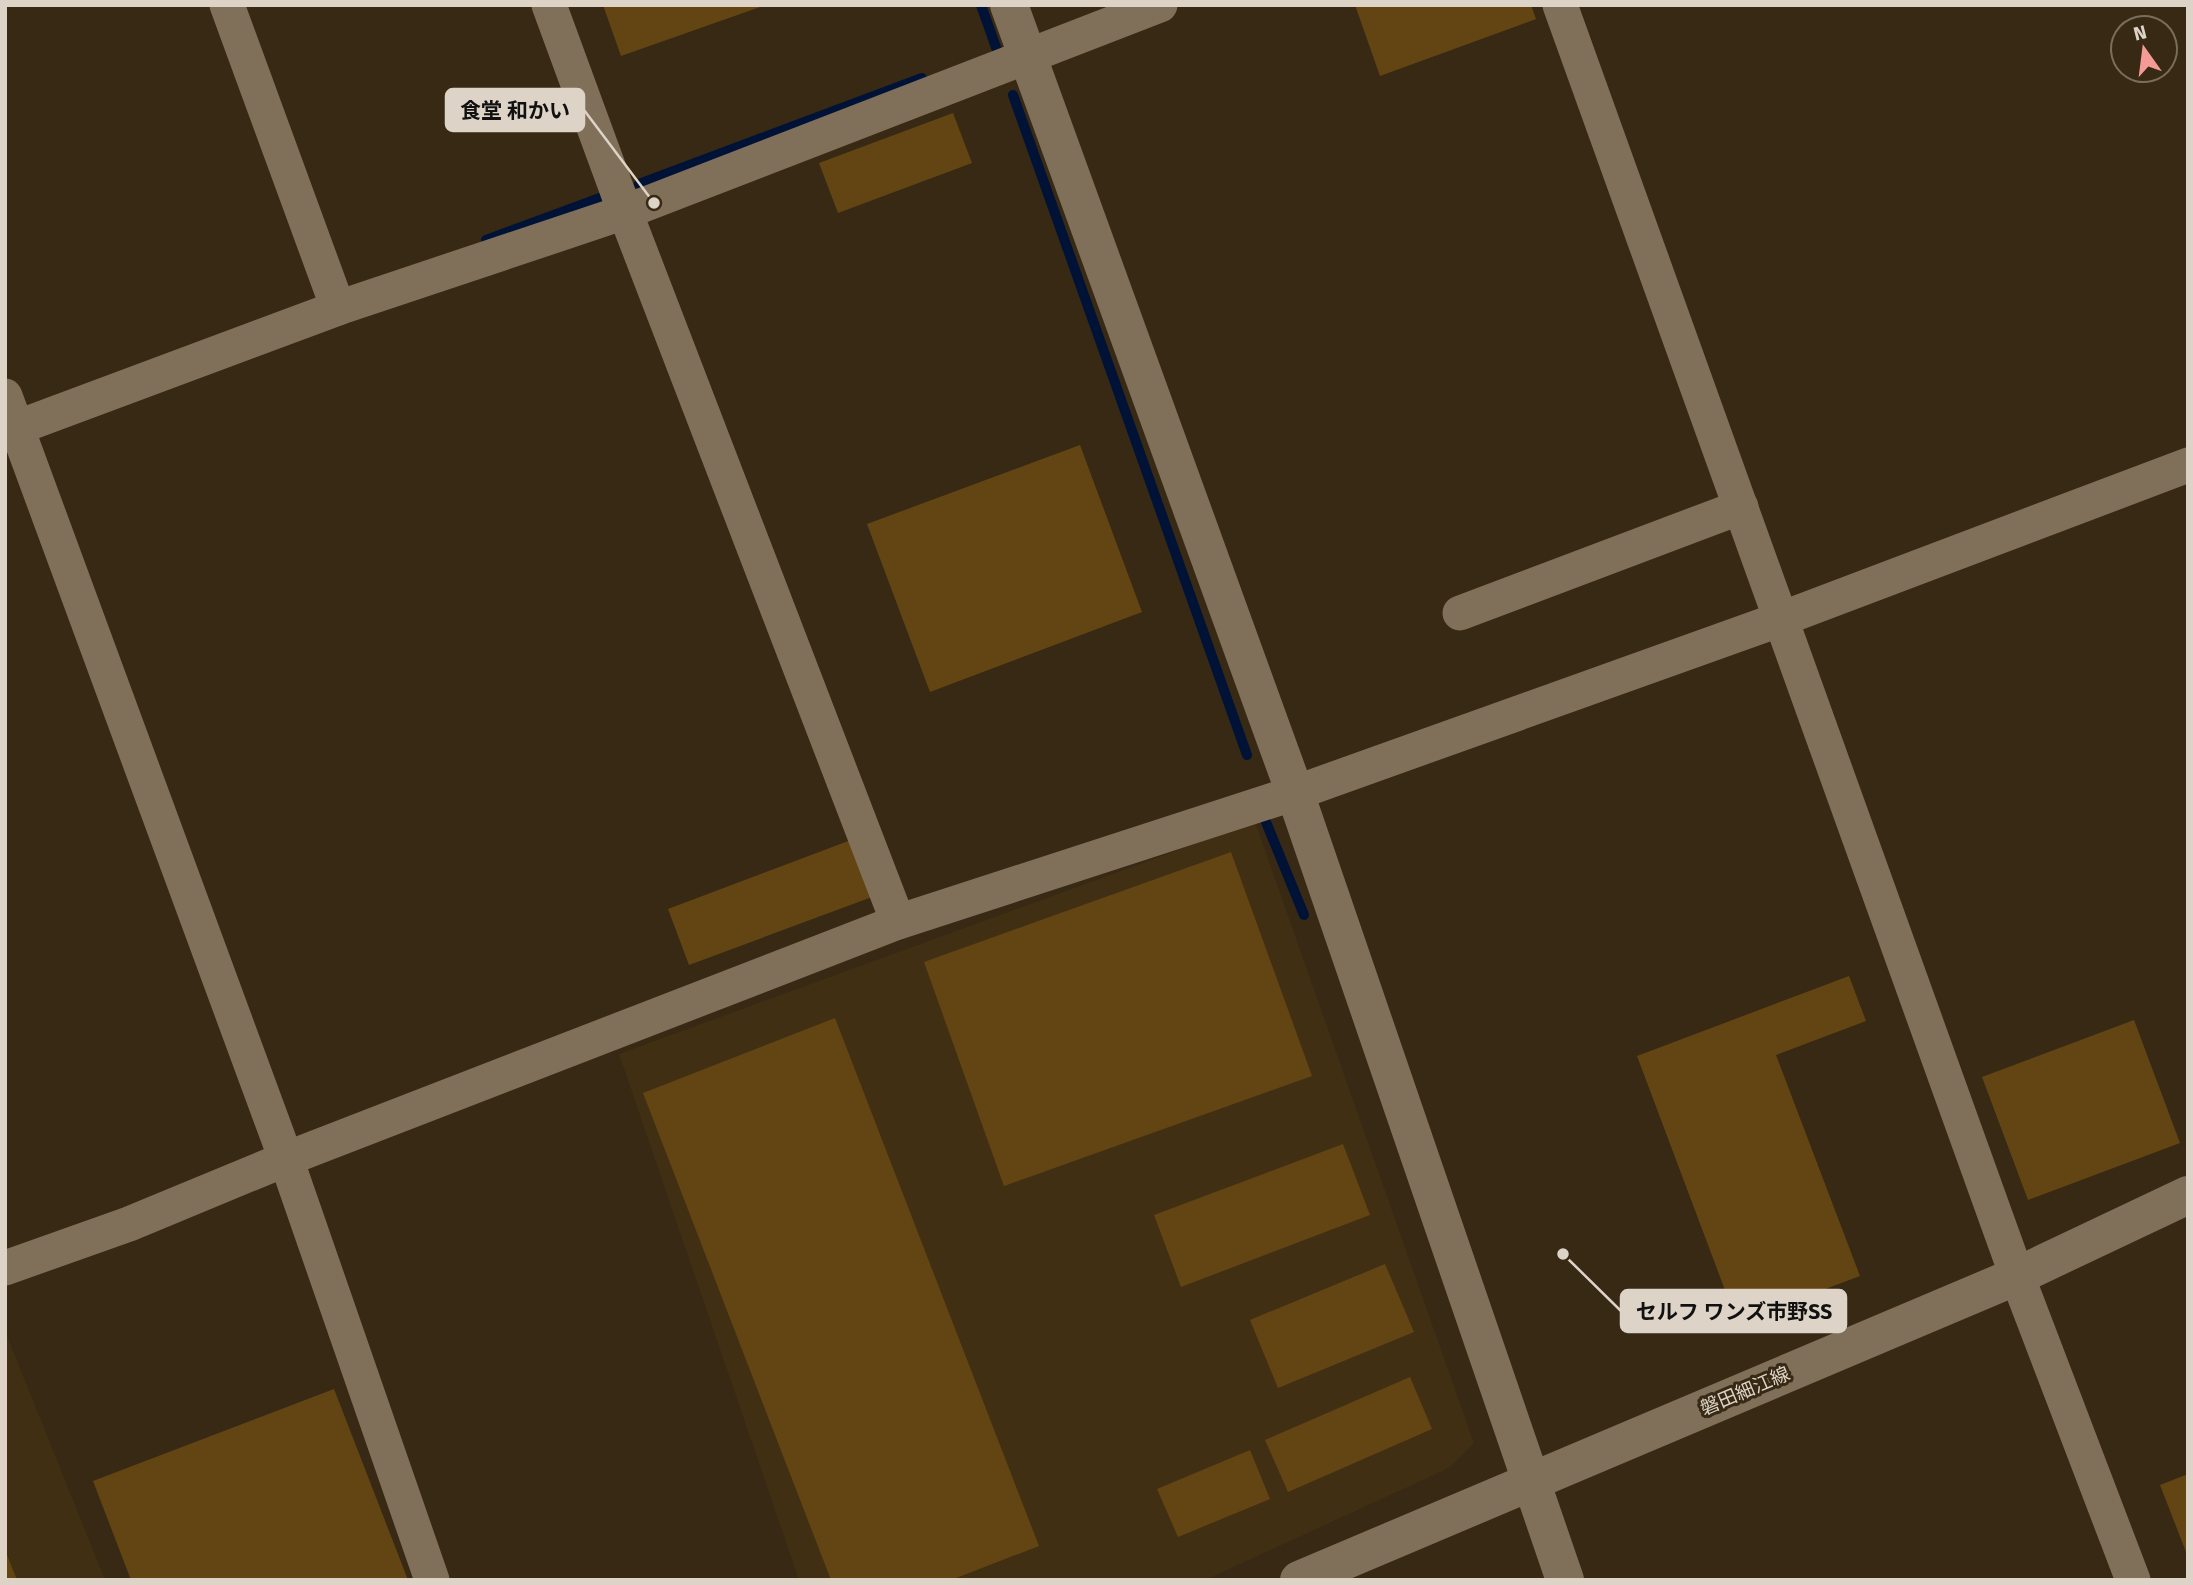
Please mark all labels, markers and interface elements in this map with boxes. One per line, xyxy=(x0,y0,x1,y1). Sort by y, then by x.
north arrow xyxy=(2109,14,2179,84)
text: N xyxy=(2131,20,2149,46)
callout: 食堂 和かい xyxy=(446,89,584,131)
text: 食堂 和かい xyxy=(460,98,570,124)
callout: セルフ ワンズ市野SS xyxy=(1621,1290,1846,1332)
text: セルフ ワンズ市野SS xyxy=(1636,1299,1832,1325)
street label: 磐田細江線 xyxy=(1697,1362,1793,1420)

